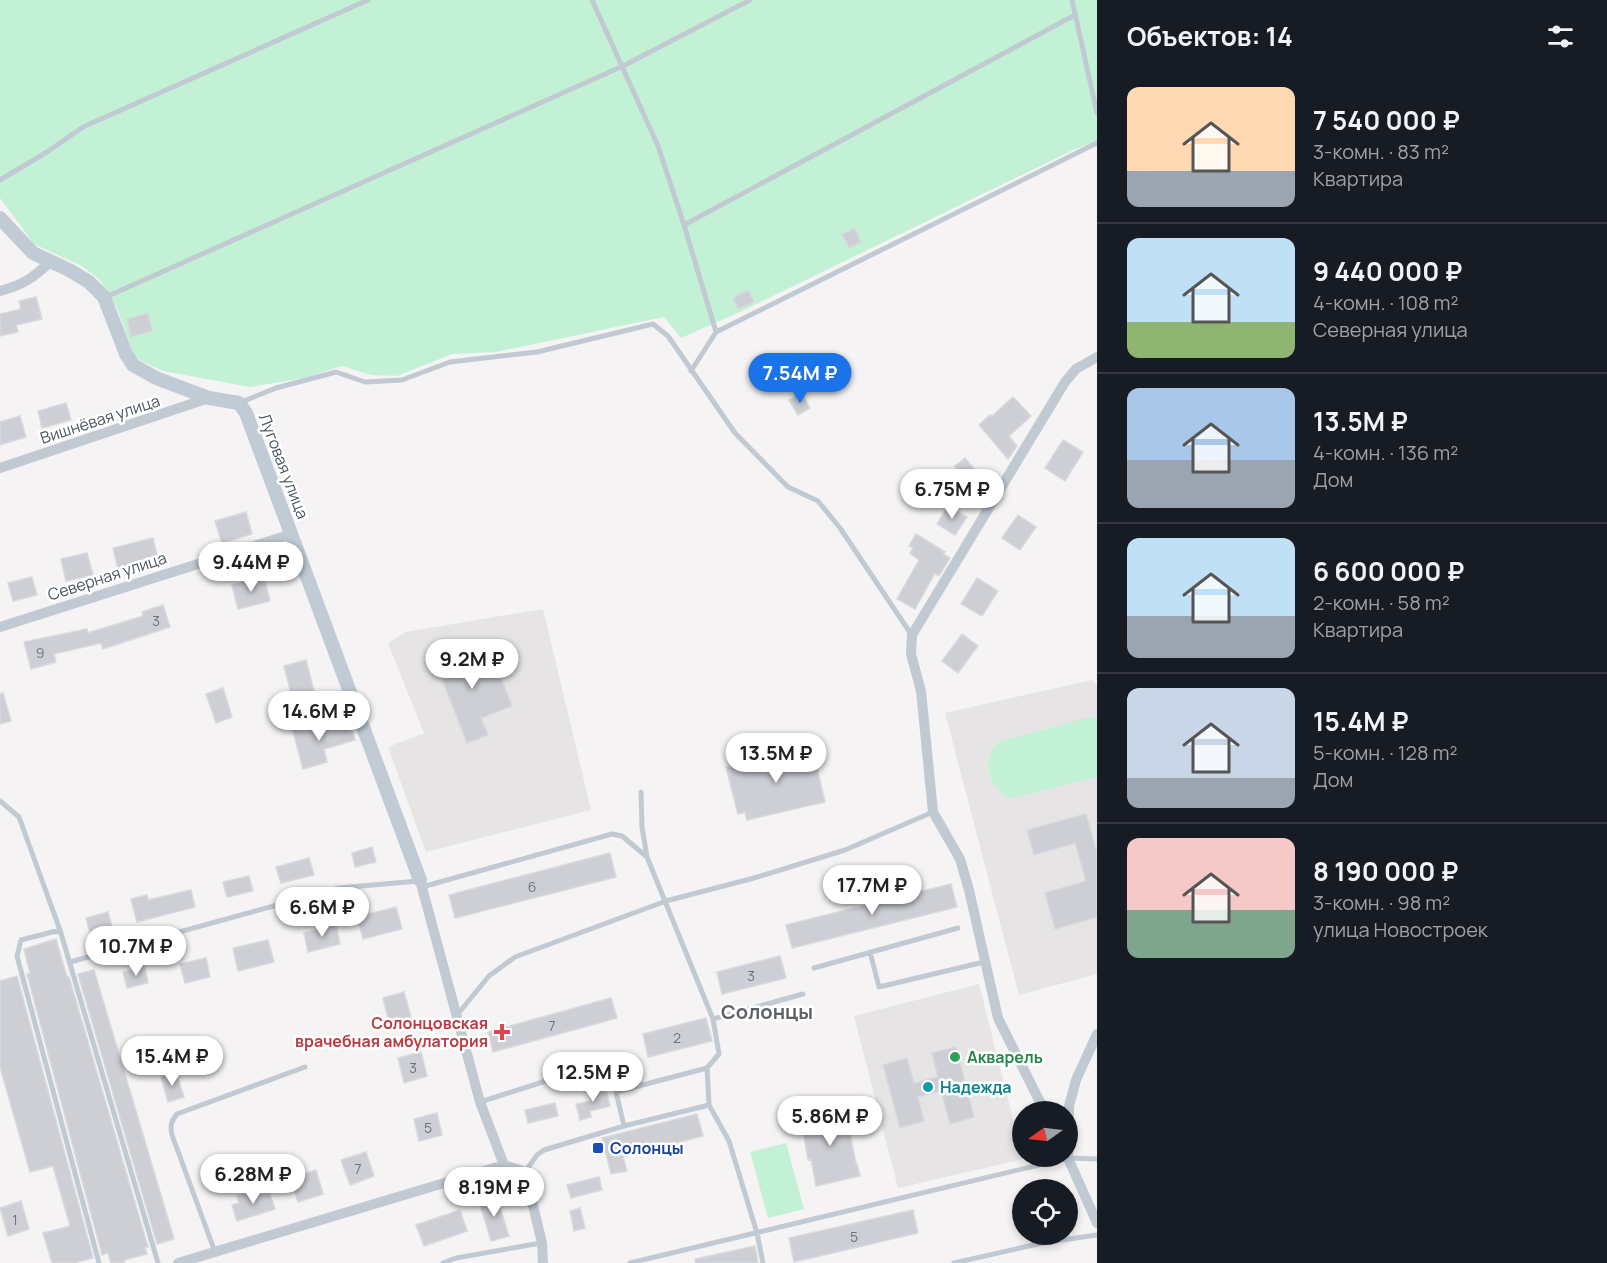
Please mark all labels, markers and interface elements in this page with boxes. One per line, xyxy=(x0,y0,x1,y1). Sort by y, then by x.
text: Объектов: 14 xyxy=(1127,18,1293,54)
icon: filters xyxy=(1544,20,1577,53)
text: 7 540 000 ₽ xyxy=(1313,102,1460,138)
icon: home xyxy=(1175,111,1247,183)
text: 3-комн. · 83 m² xyxy=(1313,138,1449,165)
text: Квартира xyxy=(1313,165,1403,192)
text: 9 440 000 ₽ xyxy=(1313,253,1462,289)
icon: home xyxy=(1175,262,1247,334)
text: 4-комн. · 108 m² xyxy=(1313,289,1459,316)
text: Северная улица xyxy=(1313,316,1468,343)
pin: 7.54M ₽ xyxy=(745,353,855,404)
text: 7.54M ₽ xyxy=(762,359,838,386)
street label: Вишнёвая улица xyxy=(37,389,163,449)
text: 13.5M ₽ xyxy=(1313,403,1408,439)
street label: Луговая улица xyxy=(254,410,314,522)
icon: home xyxy=(1175,412,1247,484)
text: 4-комн. · 136 m² xyxy=(1313,439,1458,466)
text: Дом xyxy=(1313,466,1353,493)
pin: 6.75M ₽ xyxy=(897,469,1007,520)
text: 6.75M ₽ xyxy=(914,475,990,502)
pin: 9.44M ₽ xyxy=(196,542,306,593)
street label: Северная улица xyxy=(45,546,169,606)
text: 9.44M ₽ xyxy=(212,548,290,575)
text: 6 600 000 ₽ xyxy=(1313,553,1464,589)
icon: home xyxy=(1175,562,1247,634)
text: 2-комн. · 58 m² xyxy=(1313,589,1450,616)
house number: 3 xyxy=(152,611,160,630)
text: Квартира xyxy=(1313,616,1403,643)
pin: 9.2M ₽ xyxy=(423,639,521,690)
house number: 9 xyxy=(36,643,44,662)
text: 9.2M ₽ xyxy=(439,645,505,672)
pin: 14.6M ₽ xyxy=(264,691,374,742)
text: 14.6M ₽ xyxy=(282,697,356,724)
text: 15.4M ₽ xyxy=(1313,703,1409,739)
icon: home xyxy=(1175,712,1247,784)
pin: 13.5M ₽ xyxy=(721,733,831,784)
text: 13.5M ₽ xyxy=(740,739,812,766)
text: 5-комн. · 128 m² xyxy=(1313,739,1458,766)
text: Дом xyxy=(1313,766,1353,793)
text: 8 190 000 ₽ xyxy=(1313,853,1458,889)
icon: home xyxy=(1175,862,1247,934)
pin: 17.7M ₽ xyxy=(817,865,927,916)
text: 17.7M ₽ xyxy=(837,871,907,898)
house number: 6 xyxy=(528,877,536,896)
pin: 6.6M ₽ xyxy=(273,887,371,938)
text: 3-комн. · 98 m² xyxy=(1313,889,1450,916)
text: 6.6M ₽ xyxy=(289,893,355,920)
text: улица Новостроек xyxy=(1313,916,1488,943)
pin: 10.7M ₽ xyxy=(81,926,191,977)
text: 10.7M ₽ xyxy=(99,932,173,959)
house number: 3 xyxy=(747,966,755,985)
district label: Солонцы xyxy=(721,998,813,1025)
place label: Солонцовская врачебная амбулатория xyxy=(295,1012,488,1052)
house number: 7 xyxy=(548,1016,556,1035)
marker: Солонцовская врачебная амбулатория xyxy=(493,1023,511,1041)
house number: 2 xyxy=(673,1028,681,1047)
pin: 15.4M ₽ xyxy=(117,1036,227,1087)
text: 15.4M ₽ xyxy=(135,1042,209,1069)
place label: Акварель xyxy=(967,1046,1043,1068)
marker: Акварель xyxy=(948,1050,962,1064)
pin: 12.5M ₽ xyxy=(538,1052,648,1103)
house number: 3 xyxy=(409,1058,417,1077)
text: 12.5M ₽ xyxy=(556,1058,630,1085)
place label: Надежда xyxy=(940,1076,1012,1098)
marker: Надежда xyxy=(921,1080,935,1094)
pin: 5.86M ₽ xyxy=(775,1096,885,1147)
north arrow xyxy=(1012,1101,1078,1167)
map controls xyxy=(1012,1101,1078,1245)
text: 5.86M ₽ xyxy=(791,1102,869,1129)
house number: 5 xyxy=(424,1118,432,1137)
place label: Солонцы xyxy=(610,1137,684,1159)
marker: Солонцы xyxy=(591,1141,605,1155)
pin: 6.28M ₽ xyxy=(198,1154,308,1205)
house number: 7 xyxy=(354,1159,362,1178)
text: 6.28M ₽ xyxy=(214,1160,292,1187)
pin: 8.19M ₽ xyxy=(439,1167,549,1218)
text: 8.19M ₽ xyxy=(458,1173,530,1200)
button: locate xyxy=(1012,1179,1078,1245)
house number: 1 xyxy=(12,1210,18,1229)
house number: 5 xyxy=(850,1227,858,1246)

